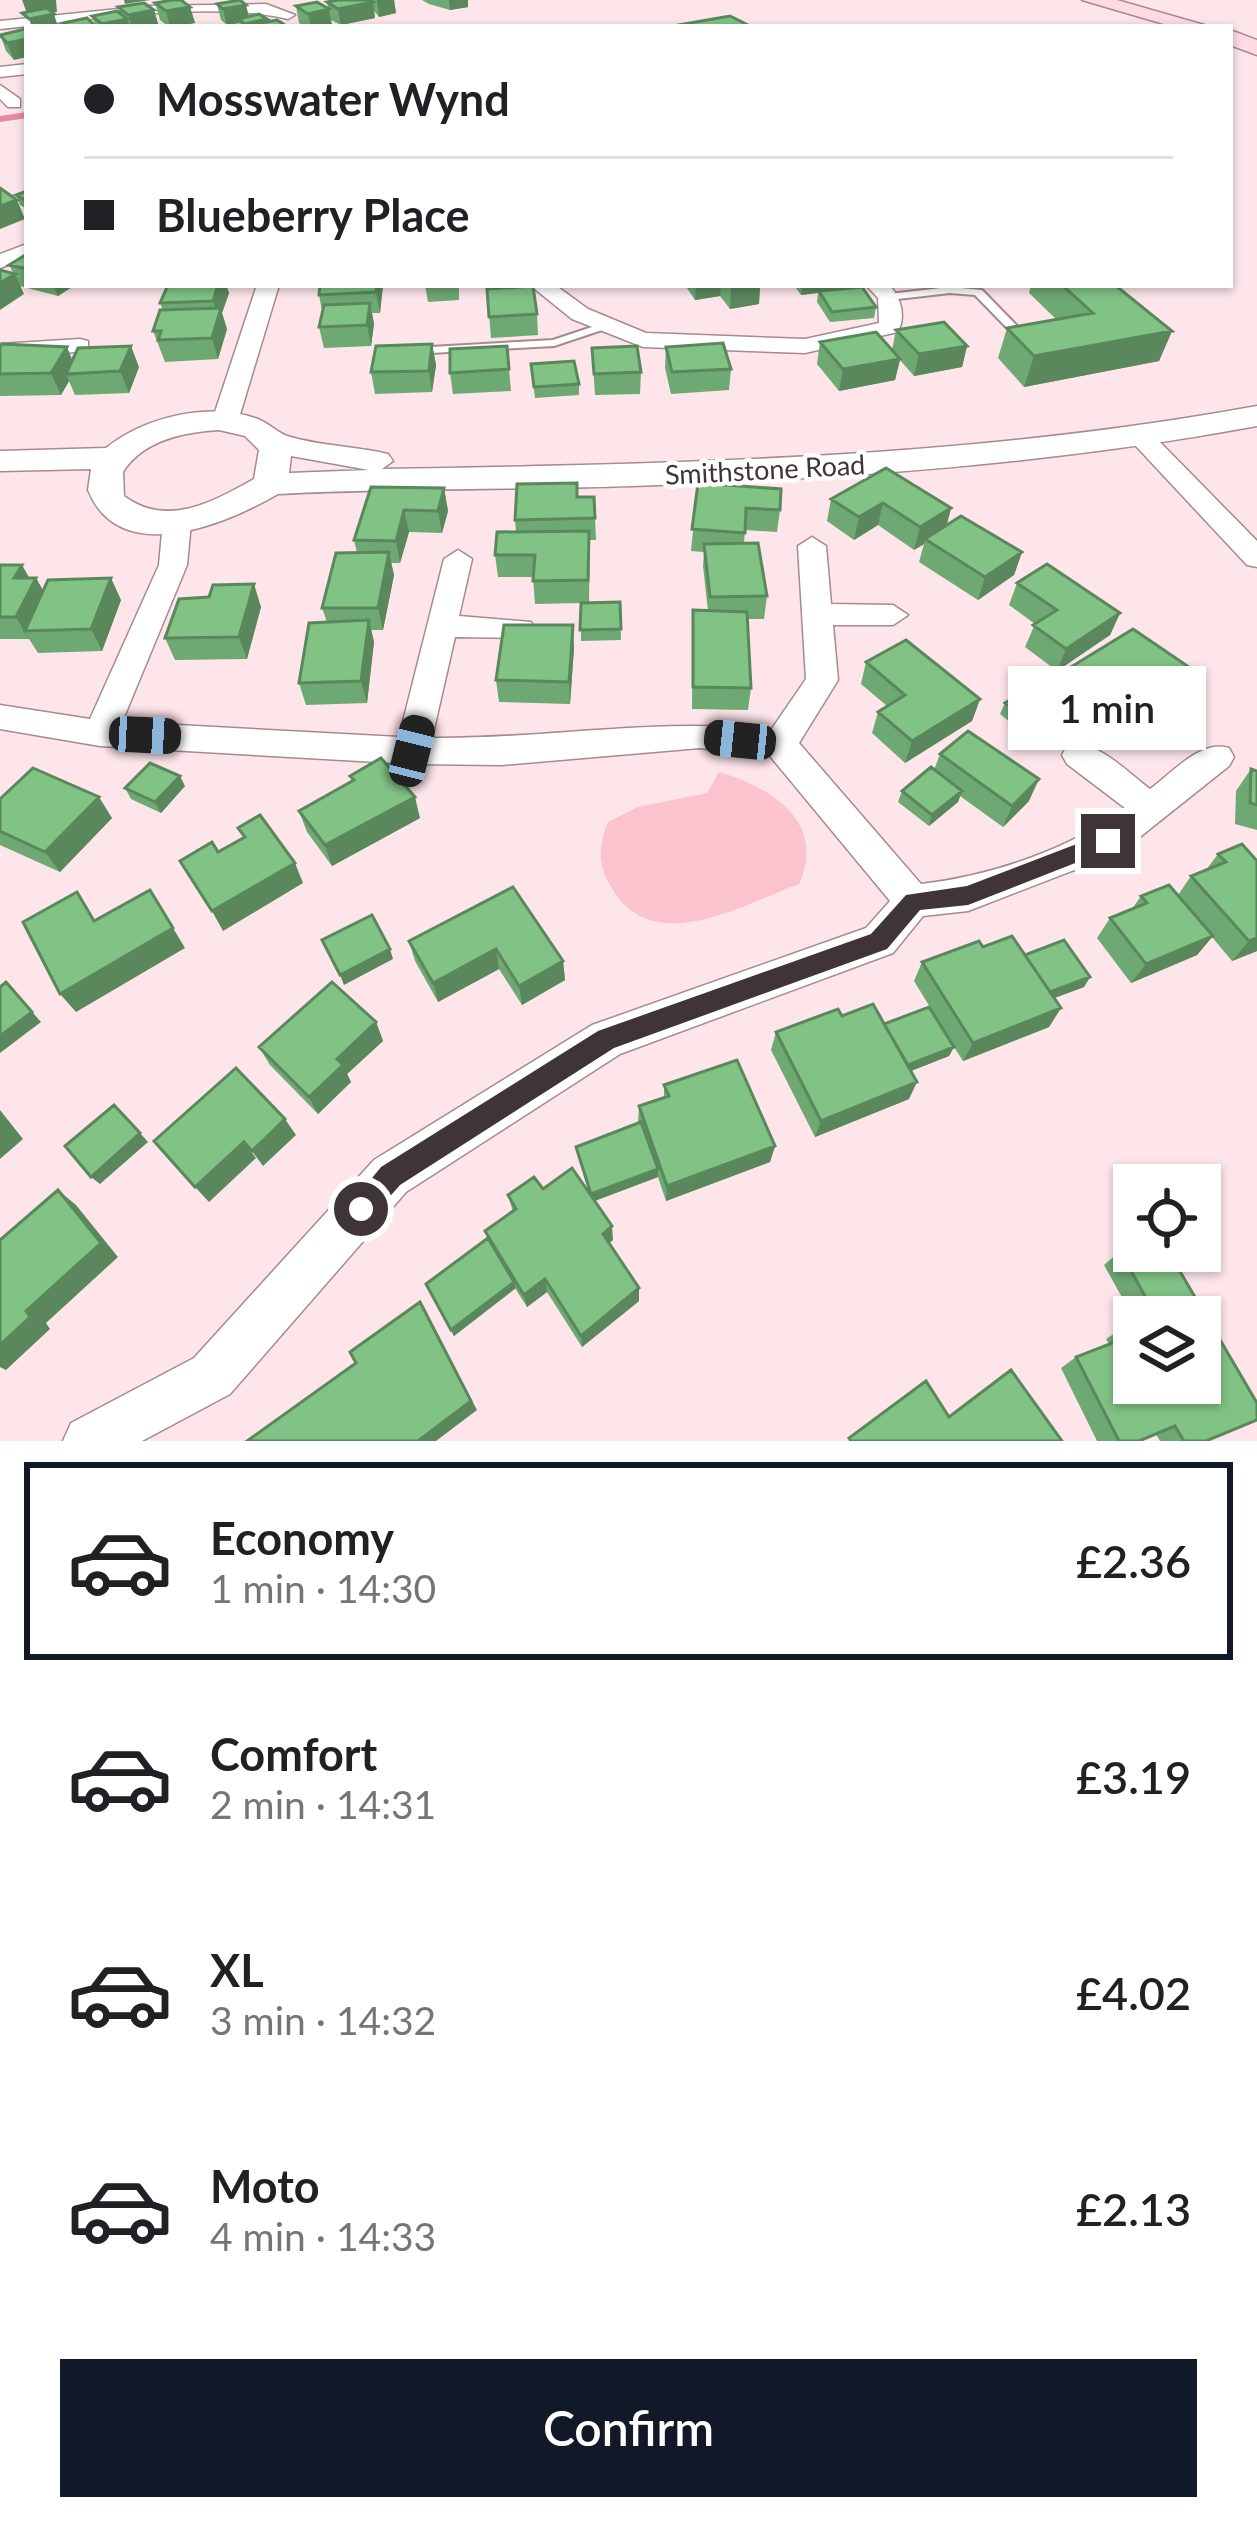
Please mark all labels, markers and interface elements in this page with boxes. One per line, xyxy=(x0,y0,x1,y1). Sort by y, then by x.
text: Mosswater Wynd xyxy=(156,72,510,126)
text: Blueberry Place xyxy=(156,188,470,242)
street label: Smithstone Road xyxy=(664,447,866,491)
callout: 1 min xyxy=(1009,667,1207,751)
text: 1 min xyxy=(1059,685,1155,731)
car xyxy=(386,712,438,790)
car xyxy=(108,715,182,755)
car xyxy=(702,718,778,762)
route end xyxy=(1081,814,1135,868)
map controls xyxy=(1113,1164,1221,1404)
button: locate xyxy=(1113,1164,1221,1272)
route start xyxy=(334,1182,388,1236)
button: layers xyxy=(1113,1296,1221,1404)
icon: car xyxy=(66,1507,174,1615)
text: Economy xyxy=(210,1511,394,1565)
text: £2.36 xyxy=(1076,1534,1191,1588)
text: 1 min · 14:30 xyxy=(210,1565,436,1611)
icon: car xyxy=(66,1723,174,1831)
text: Comfort xyxy=(210,1727,377,1781)
text: £3.19 xyxy=(1076,1750,1191,1804)
text: 2 min · 14:31 xyxy=(210,1781,436,1827)
icon: car xyxy=(66,1939,174,2047)
text: XL xyxy=(210,1943,264,1997)
text: £4.02 xyxy=(1076,1966,1191,2020)
text: 3 min · 14:32 xyxy=(210,1997,436,2043)
icon: car xyxy=(66,2155,174,2263)
text: Moto xyxy=(210,2159,320,2213)
text: £2.13 xyxy=(1076,2182,1191,2236)
text: 4 min · 14:33 xyxy=(210,2213,436,2259)
button: Confirm xyxy=(60,2359,1197,2497)

